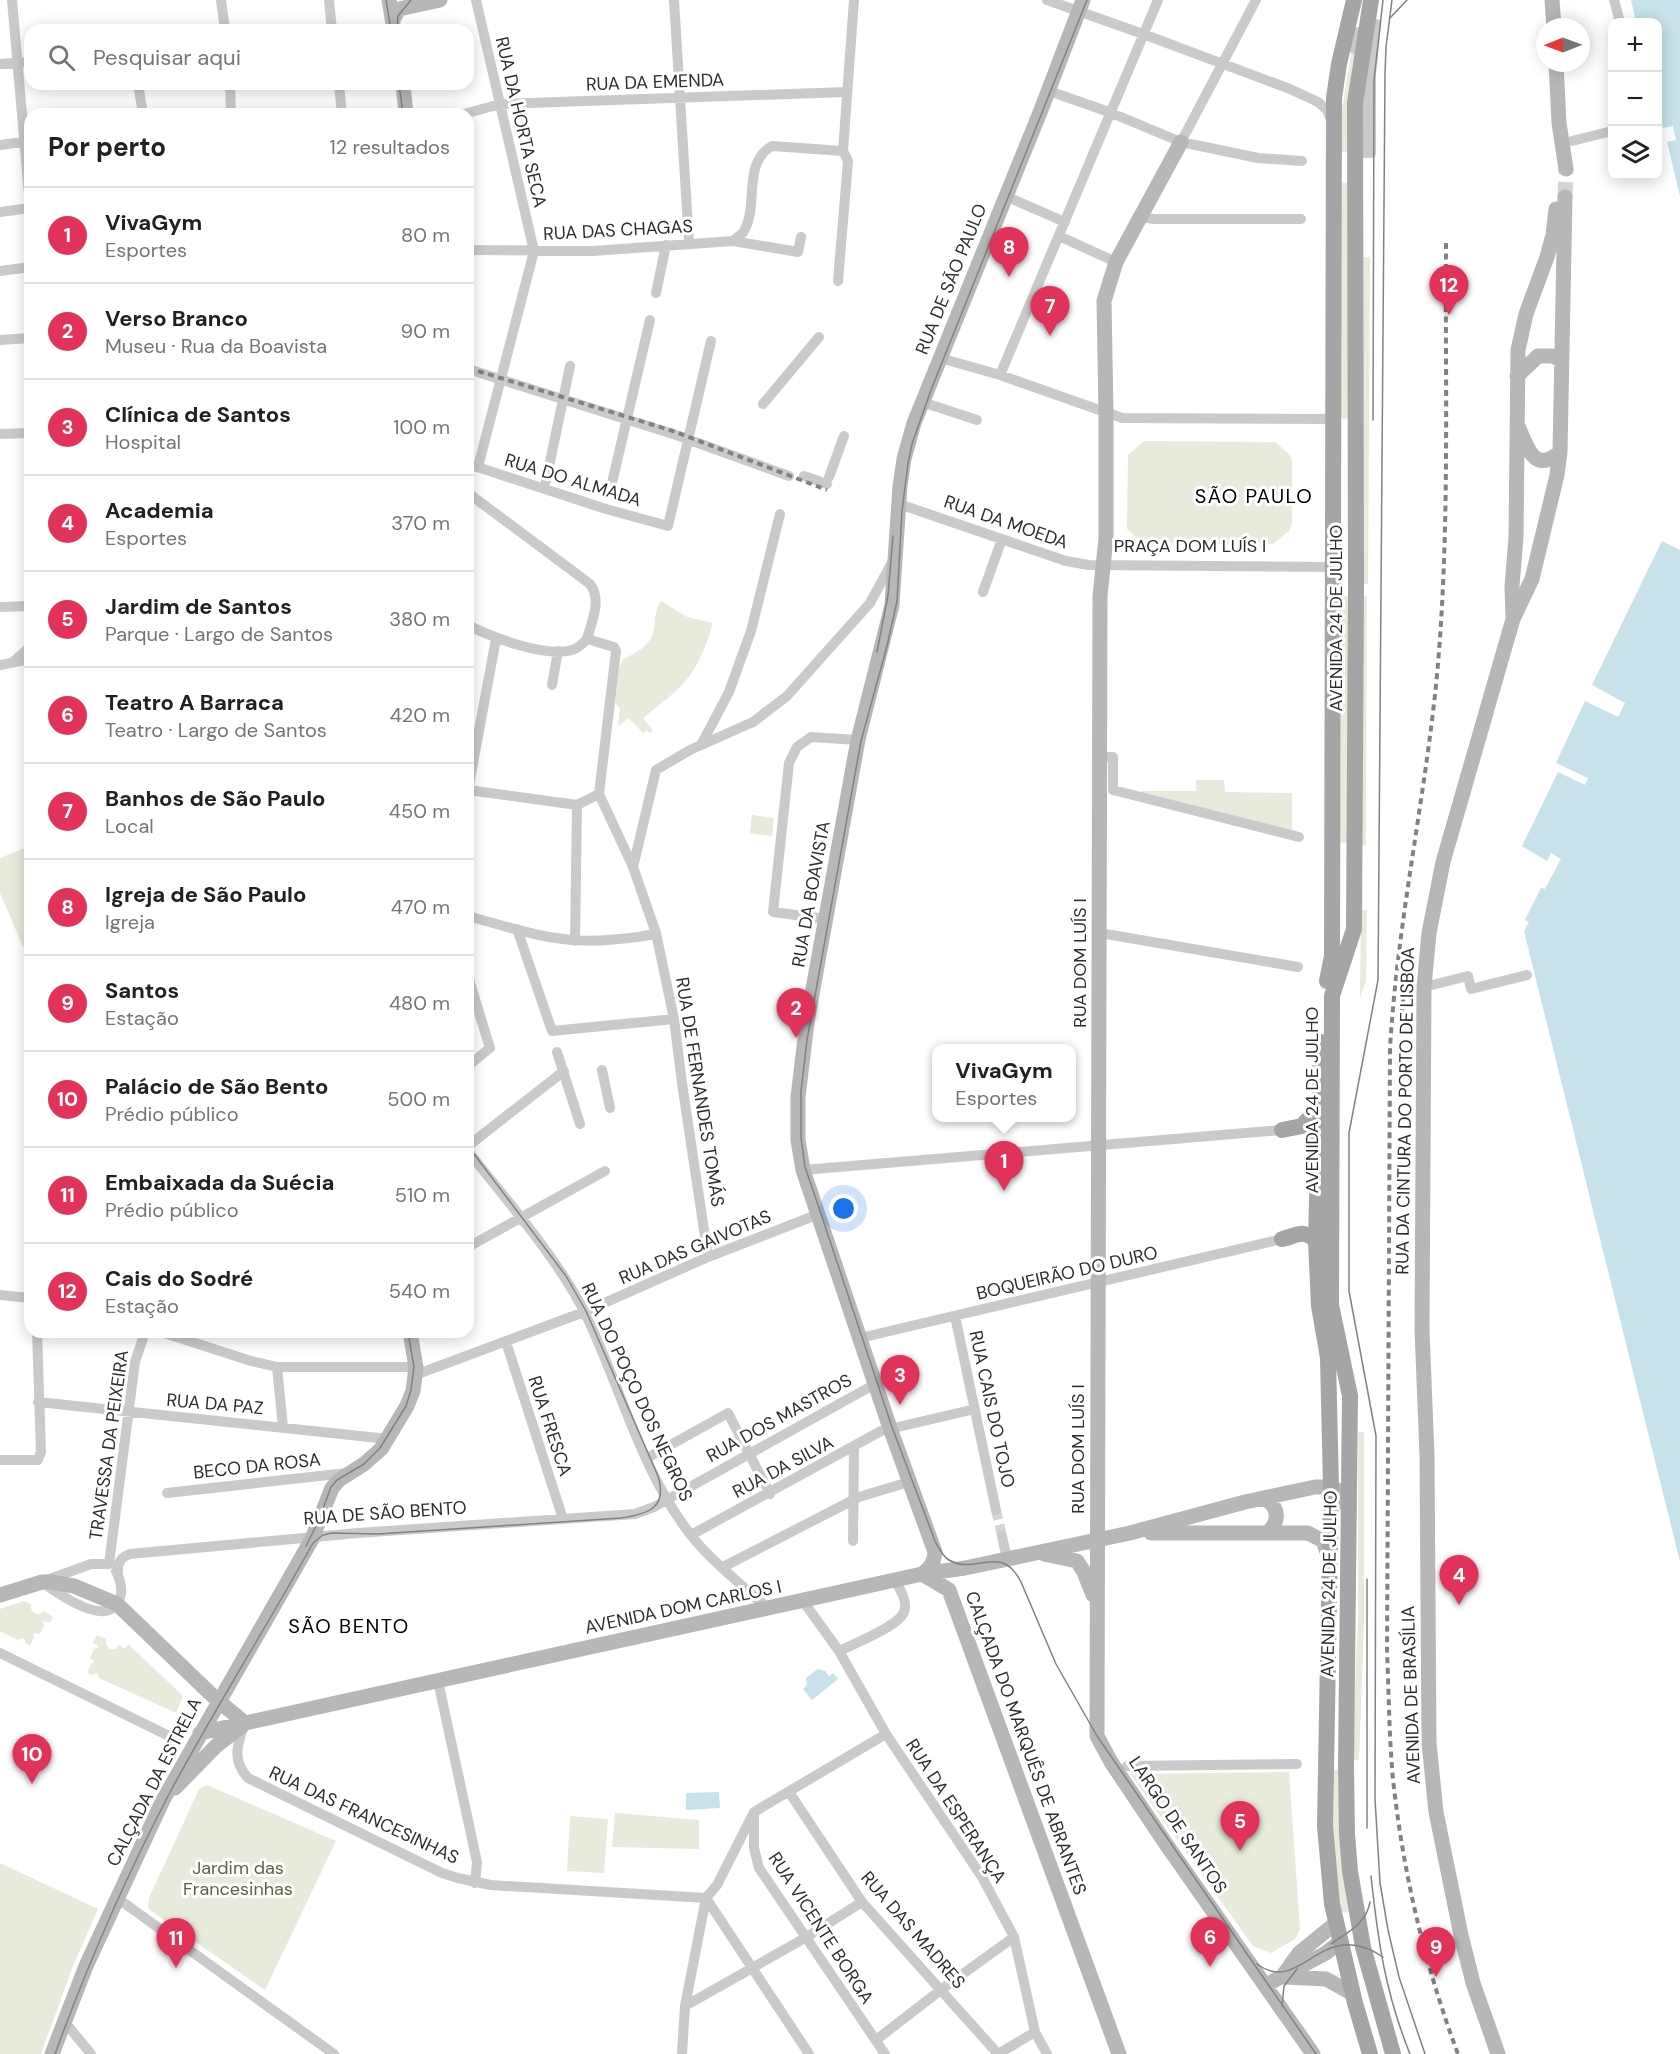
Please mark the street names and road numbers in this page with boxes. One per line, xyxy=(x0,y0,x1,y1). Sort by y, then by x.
street label: RUA DA HORTA SECA xyxy=(490,34,552,210)
street label: RUA DA EMENDA xyxy=(585,68,725,96)
street label: RUA DE SÃO PAULO xyxy=(910,200,992,358)
street label: RUA DAS CHAGAS xyxy=(543,214,693,246)
street label: RUA DO ALMADA xyxy=(502,448,644,512)
street label: RUA DA MOEDA xyxy=(941,490,1071,554)
street label: AVENIDA 24 DE JULHO xyxy=(1324,524,1348,711)
street label: PRAÇA DOM LUÍS I xyxy=(1114,534,1266,558)
street label: RUA DA BOAVISTA xyxy=(786,819,836,969)
street label: RUA DOM LUÍS I xyxy=(1068,898,1092,1028)
street label: RUA DA CINTURA DO PORTO DE LISBOA xyxy=(1390,947,1420,1275)
street label: RUA DE FERNANDES TOMÁS xyxy=(670,976,730,1208)
street label: AVENIDA 24 DE JULHO xyxy=(1300,1006,1324,1193)
street label: RUA DAS GAIVOTAS xyxy=(615,1204,775,1290)
street label: BOQUEIRÃO DO DURO xyxy=(974,1240,1160,1306)
street label: RUA DO POÇO DOS NEGROS xyxy=(576,1279,698,1505)
street label: RUA CAIS DO TOJO xyxy=(964,1328,1020,1490)
street label: TRAVESSA DA PEIXEIRA xyxy=(84,1348,134,1542)
street label: RUA DOS MASTROS xyxy=(702,1368,856,1468)
street label: RUA FRESCA xyxy=(522,1373,578,1479)
street label: RUA DOM LUÍS I xyxy=(1066,1384,1090,1514)
street label: RUA DA PAZ xyxy=(165,1388,265,1420)
street label: RUA DA SILVA xyxy=(728,1430,838,1504)
street label: BECO DA ROSA xyxy=(192,1447,322,1485)
street label: AVENIDA 24 DE JULHO xyxy=(1315,1490,1343,1678)
street label: RUA DE SÃO BENTO xyxy=(303,1495,467,1531)
street label: AVENIDA DOM CARLOS I xyxy=(582,1574,784,1640)
street label: CALÇADA DO MARQUÊS DE ABRANTES xyxy=(960,1588,1092,1898)
street label: AVENIDA DE BRASÍLIA xyxy=(1396,1605,1426,1785)
street label: CALÇADA DA ESTRELA xyxy=(101,1693,207,1871)
street label: RUA DA ESPERANÇA xyxy=(900,1734,1012,1888)
street label: LARGO DE SANTOS xyxy=(1123,1752,1233,1898)
street label: RUA DAS FRANCESINHAS xyxy=(265,1760,463,1870)
street label: RUA VICENTE BORGA xyxy=(763,1847,879,2009)
street label: RUA DAS MADRES xyxy=(855,1866,971,1994)

